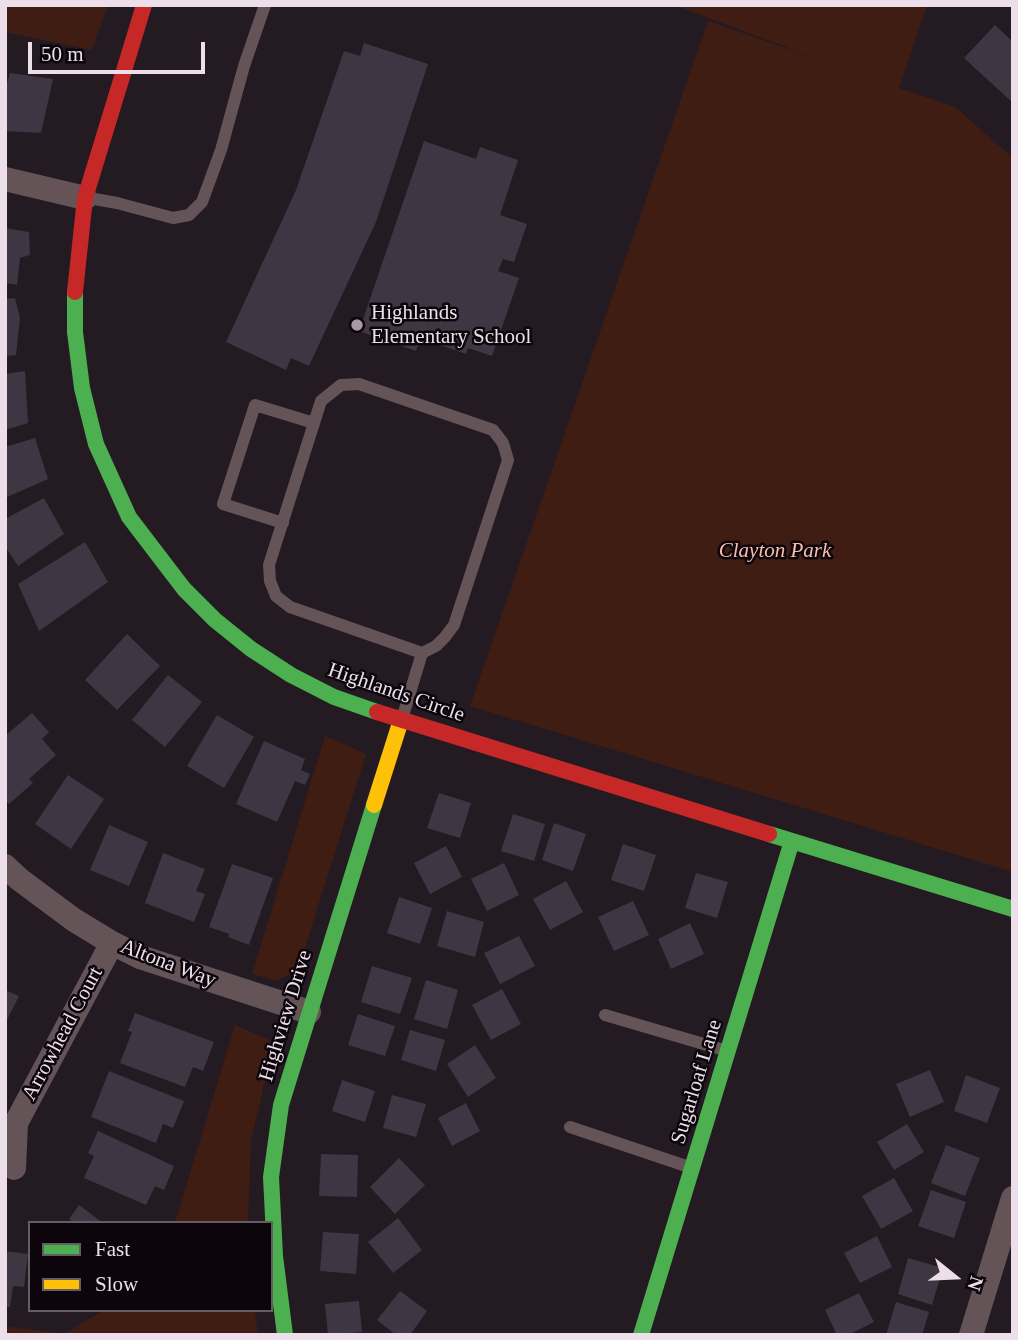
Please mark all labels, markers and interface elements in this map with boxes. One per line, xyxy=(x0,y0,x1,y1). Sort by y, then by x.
scale bar xyxy=(32,28,208,72)
text: 50 m xyxy=(41,42,84,66)
place label: Highlands Elementary School xyxy=(371,300,531,350)
marker: Highlands Elementary School xyxy=(349,317,365,333)
park label: Clayton Park xyxy=(719,538,831,564)
street label: Highlands Circle xyxy=(324,658,468,728)
street label: Altona Way xyxy=(117,934,219,994)
street label: Highview Drive xyxy=(254,947,318,1085)
street label: Arrowhead Court xyxy=(17,963,109,1105)
street label: Sugarloaf Lane xyxy=(666,1017,728,1147)
legend xyxy=(28,1221,273,1312)
text: Fast xyxy=(95,1237,130,1261)
north arrow xyxy=(920,1242,990,1312)
text: Slow xyxy=(95,1272,138,1296)
text: N xyxy=(963,1274,988,1293)

